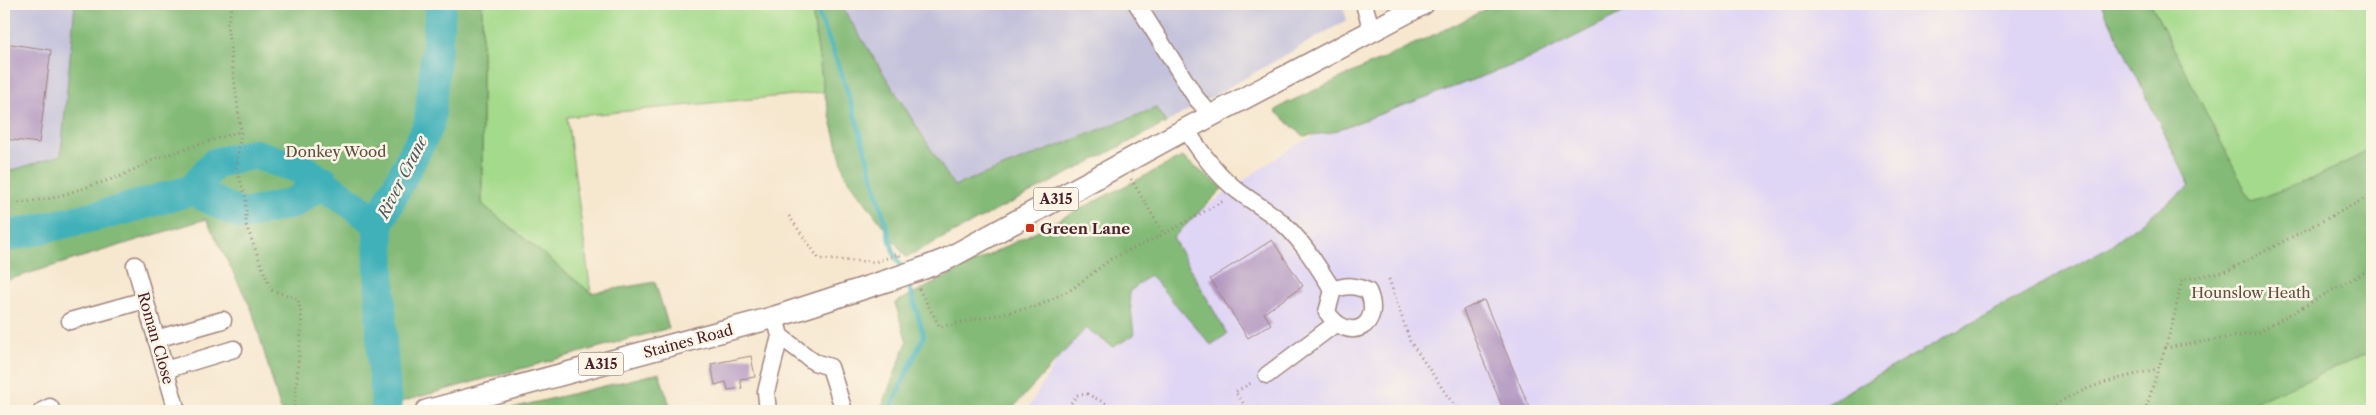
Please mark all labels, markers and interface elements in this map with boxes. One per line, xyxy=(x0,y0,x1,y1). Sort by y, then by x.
water label: River Crane xyxy=(372,131,432,223)
park label: Donkey Wood xyxy=(286,142,386,161)
road number: A315 xyxy=(1034,188,1078,210)
place label: Green Lane xyxy=(1040,219,1130,238)
marker: Green Lane xyxy=(1024,222,1036,234)
park label: Hounslow Heath xyxy=(2191,283,2311,302)
street label: Roman Close xyxy=(134,289,178,387)
street label: Staines Road xyxy=(641,320,735,362)
road number: A315 xyxy=(578,352,624,376)

